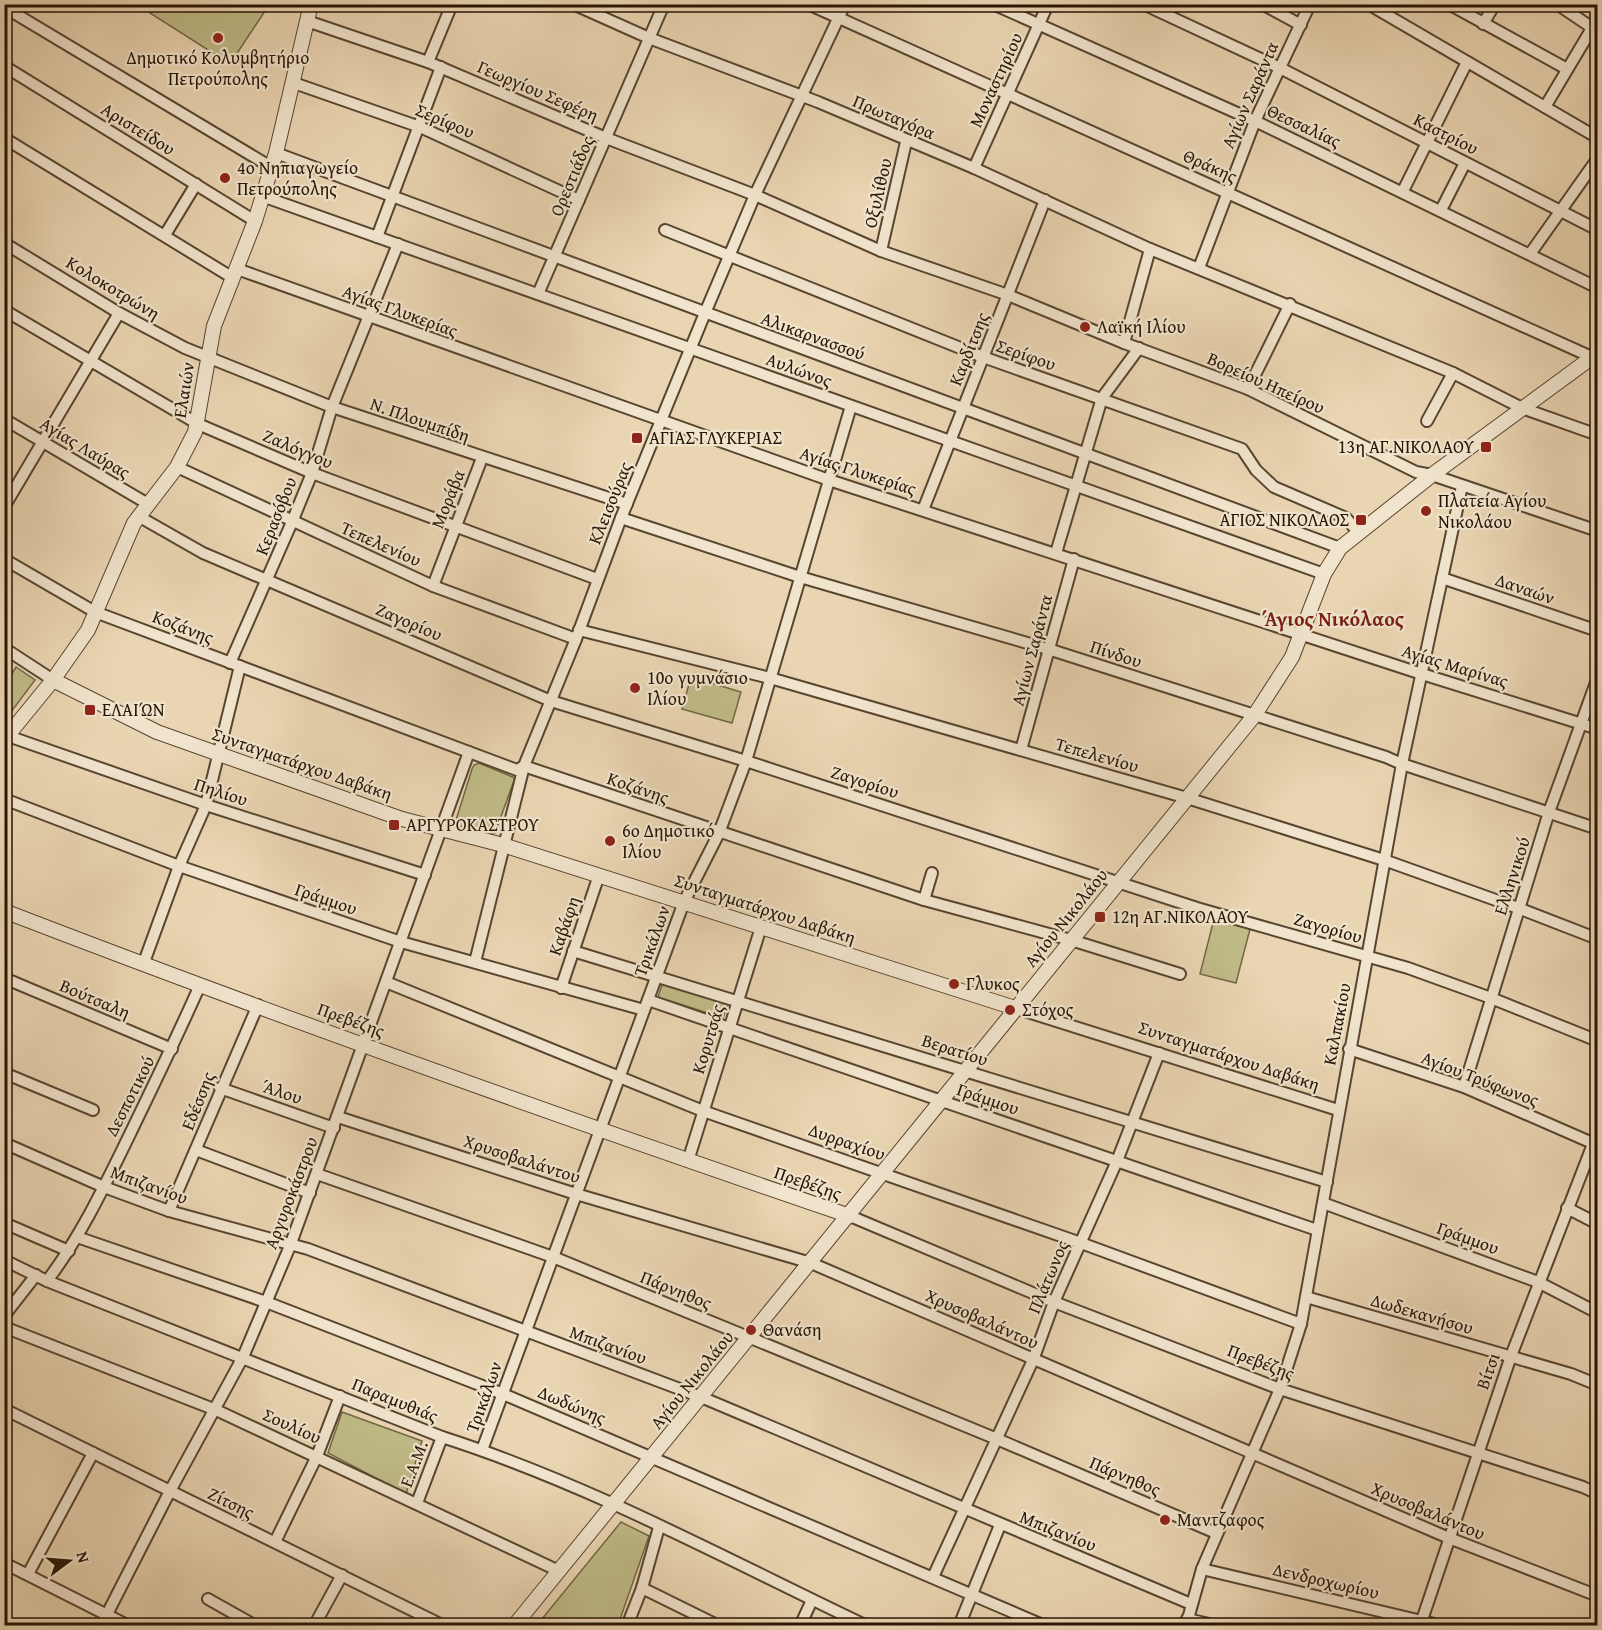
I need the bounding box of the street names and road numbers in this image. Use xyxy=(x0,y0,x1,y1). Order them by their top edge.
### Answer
street label: Μοναστηρίου xyxy=(962,28,1029,132)
street label: Αγίων Σαράντα xyxy=(1214,37,1285,153)
street label: Γεωργίου Σεφέρη xyxy=(474,53,603,128)
street label: Πρωταγόρα xyxy=(849,87,940,146)
street label: Αριστείδου xyxy=(96,95,181,162)
street label: Σερίφου xyxy=(412,96,479,145)
street label: Θεσσαλίας xyxy=(1263,97,1346,155)
street label: Καστρίου xyxy=(1409,106,1483,161)
street label: Ορεστιάδος xyxy=(542,131,601,220)
street label: Θράκης xyxy=(1179,142,1242,190)
street label: Οξυλίθου xyxy=(856,155,899,230)
street label: Κολοκοτρώνη xyxy=(61,249,165,326)
street label: Αγίας Γλυκερίας xyxy=(339,277,462,344)
street label: Αλικαρνασσού xyxy=(757,304,869,367)
street label: Καρδίτσης xyxy=(942,308,996,390)
street label: Σερίφου xyxy=(993,332,1060,377)
street label: Αυλώνος xyxy=(762,345,836,394)
street label: Βορείου Ηπείρου xyxy=(1203,345,1329,421)
street label: Ελαιών xyxy=(166,360,201,420)
street label: N. Πλουμπίδη xyxy=(367,390,474,449)
street label: Αγίας Λαύρας xyxy=(35,410,136,485)
street label: Ζαλόγγου xyxy=(259,422,338,475)
street label: Αγίας Γλυκερίας xyxy=(796,439,920,502)
street label: Κλεισούρας xyxy=(581,457,639,548)
street label: Μοράβα xyxy=(423,465,472,532)
street label: Κερασόβου xyxy=(248,473,303,559)
street label: Τεπελενίου xyxy=(337,514,426,573)
street label: Δαναών xyxy=(1492,566,1558,611)
street label: Αγίων Σαράντα xyxy=(1004,591,1059,709)
street label: Ζαγορίου xyxy=(372,595,447,648)
street label: Κοζάνης xyxy=(149,603,218,651)
street label: Πίνδου xyxy=(1087,632,1146,675)
street label: Αγίας Μαρίνας xyxy=(1399,637,1512,695)
street label: Συνταγματάρχου Δαβάκη xyxy=(208,720,396,807)
street label: Τεπελενίου xyxy=(1052,730,1142,779)
street label: Ζαγορίου xyxy=(828,758,903,805)
street label: Κοζάνης xyxy=(604,764,673,811)
street label: Πηλίου xyxy=(191,770,251,813)
street label: Ελληνικού xyxy=(1486,833,1537,919)
street label: Αγίου Νικολάου xyxy=(1017,862,1114,973)
street label: Συνταγματάρχου Δαβάκη xyxy=(671,866,859,951)
street label: Γράμμου xyxy=(291,875,361,922)
street label: Καβάφη xyxy=(541,893,586,959)
street label: Τρικάλων xyxy=(626,901,677,980)
street label: Ζαγορίου xyxy=(1291,905,1365,950)
street label: Βούτσαλη xyxy=(56,972,135,1025)
street label: Καλπακίου xyxy=(1315,981,1358,1067)
street label: Πρεβέζης xyxy=(314,995,389,1044)
street label: Κορυτσάς xyxy=(684,1000,731,1077)
street label: Συνταγματάρχου Δαβάκη xyxy=(1135,1013,1323,1098)
street label: Βερατίου xyxy=(919,1026,992,1073)
street label: Αγίου Τρύφωνος xyxy=(1417,1044,1543,1114)
street label: Δεσποτικού xyxy=(98,1051,161,1141)
street label: Εδέσσης xyxy=(174,1067,222,1134)
street label: Άλου xyxy=(258,1072,306,1111)
street label: Γράμμου xyxy=(953,1075,1023,1122)
street label: Δυρραχίου xyxy=(805,1116,889,1167)
street label: Χρυσοβαλάντου xyxy=(460,1127,584,1190)
street label: Αργυροκάστρου xyxy=(257,1133,324,1253)
street label: Μπιζανίου xyxy=(107,1158,192,1211)
street label: Πρεβέζης xyxy=(771,1158,846,1207)
street label: Γράμμου xyxy=(1433,1214,1503,1261)
street label: Πλάτωνος xyxy=(1020,1236,1075,1318)
street label: Πάρνηθος xyxy=(636,1263,716,1316)
street label: Χρυσοβαλάντου xyxy=(921,1281,1043,1356)
street label: Δωδεκανήσου xyxy=(1368,1286,1477,1341)
street label: Μπιζανίου xyxy=(566,1318,651,1371)
street label: Αγίου Νικολάου xyxy=(643,1324,740,1435)
street label: Πρεβέζης xyxy=(1224,1336,1299,1387)
street label: Βίτσι xyxy=(1468,1348,1507,1393)
street label: Τρικάλων xyxy=(458,1357,509,1436)
street label: Παραμυθιάς xyxy=(348,1370,443,1429)
street label: Δωδώνης xyxy=(534,1378,611,1431)
street label: Σουλίου xyxy=(259,1401,326,1450)
street label: Ε.Α.Μ. xyxy=(392,1437,435,1491)
street label: Πάρνηθος xyxy=(1085,1448,1165,1503)
street label: Χρυσοβαλάντου xyxy=(1367,1474,1489,1547)
street label: Ζίτσης xyxy=(203,1480,259,1526)
street label: Μπιζανίου xyxy=(1016,1503,1101,1558)
street label: Δενδροχωρίου xyxy=(1270,1555,1382,1606)

